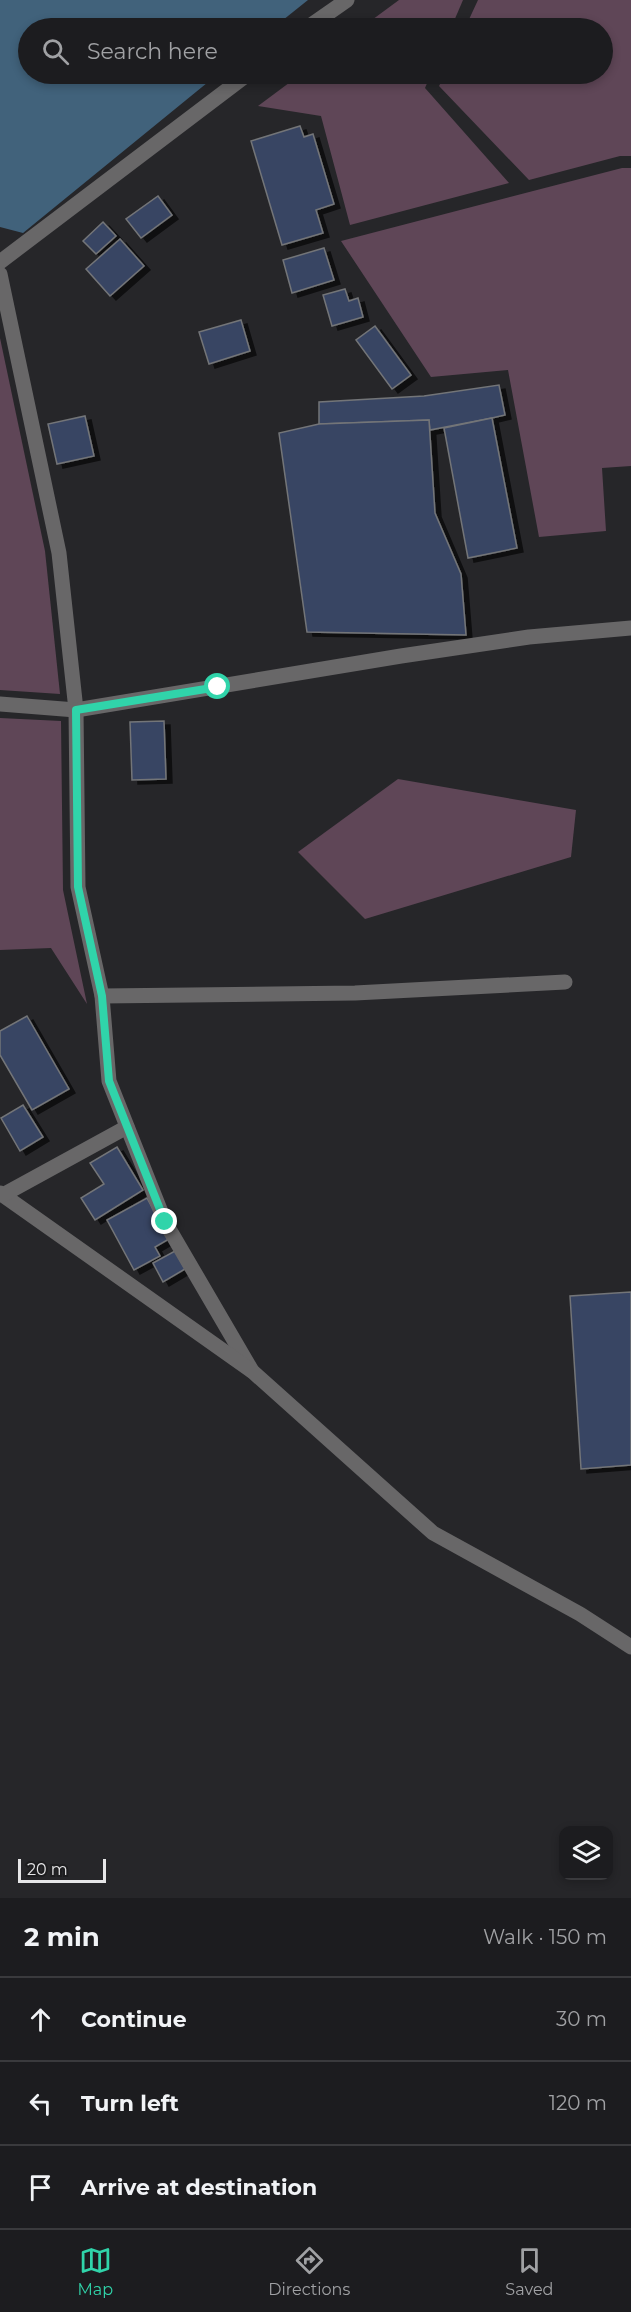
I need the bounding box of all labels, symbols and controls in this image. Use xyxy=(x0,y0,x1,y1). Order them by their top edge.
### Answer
search box xyxy=(18,18,613,84)
icon: search xyxy=(39,35,72,68)
text: Search here xyxy=(87,38,218,65)
route start xyxy=(204,673,230,699)
route end xyxy=(151,1208,177,1234)
map controls xyxy=(559,1826,613,1880)
button: layers xyxy=(559,1826,613,1880)
scale bar xyxy=(18,1856,106,1884)
text: 20 m xyxy=(27,1860,68,1879)
text: 2 min xyxy=(24,1921,100,1953)
text: Walk · 150 m xyxy=(483,1925,607,1949)
icon: ahead xyxy=(24,2003,57,2036)
text: Continue xyxy=(81,2006,187,2033)
text: 30 m xyxy=(556,2007,607,2031)
icon: left xyxy=(24,2087,57,2120)
text: Turn left xyxy=(81,2090,179,2117)
text: 120 m xyxy=(549,2091,607,2115)
icon: arrive xyxy=(24,2171,57,2204)
text: Arrive at destination xyxy=(81,2174,317,2201)
tab: Map xyxy=(78,2244,113,2299)
tab: Directions xyxy=(268,2244,350,2299)
tab: Saved xyxy=(505,2244,553,2299)

